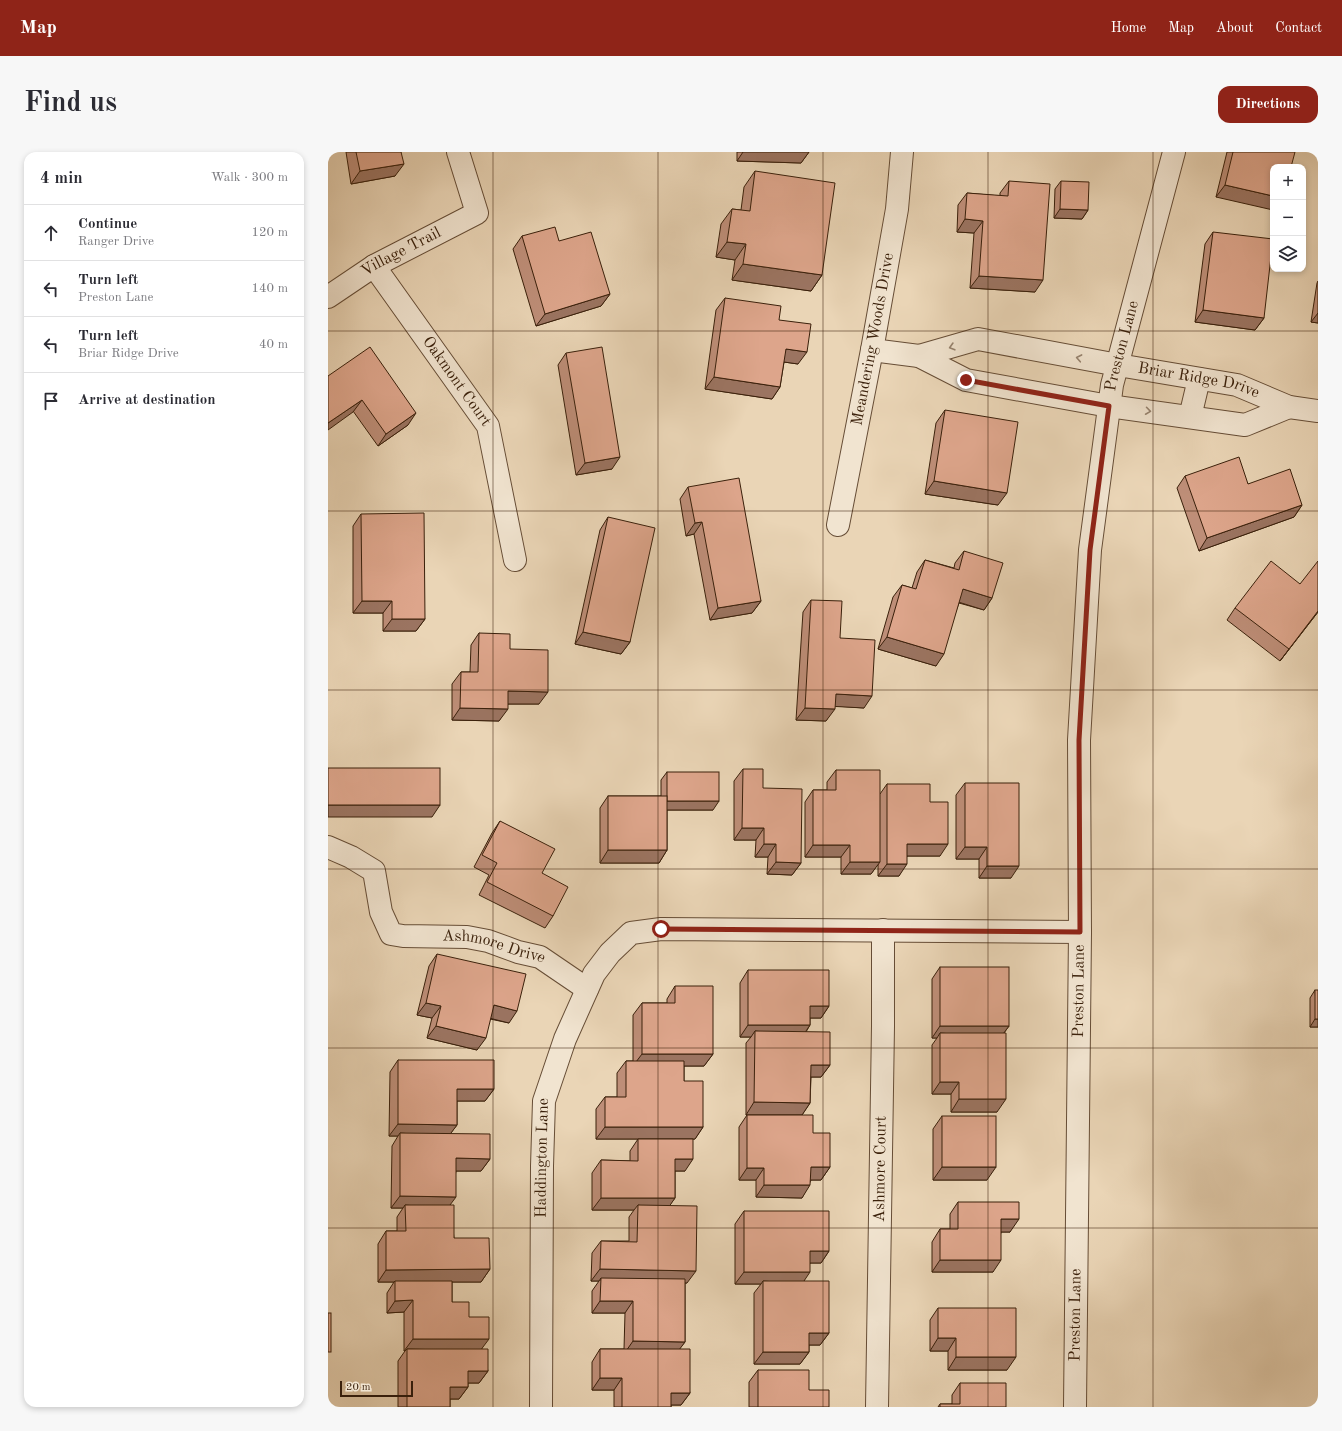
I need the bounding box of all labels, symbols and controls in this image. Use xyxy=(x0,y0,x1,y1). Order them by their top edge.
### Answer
text: Map xyxy=(20,19,57,38)
text: Home xyxy=(1111,21,1146,35)
text: Map xyxy=(1168,21,1194,35)
text: About xyxy=(1216,21,1253,35)
text: Contact xyxy=(1275,21,1322,35)
button: Directions xyxy=(1218,86,1318,123)
text: Find us xyxy=(24,90,117,118)
map controls xyxy=(1270,164,1306,272)
button: + xyxy=(1270,164,1306,200)
text: 4 min xyxy=(40,170,83,187)
text: Walk · 300 m xyxy=(211,171,288,184)
button: − xyxy=(1270,200,1306,236)
text: Continue xyxy=(78,217,137,232)
icon: ahead xyxy=(40,222,62,244)
street label: Village Trail xyxy=(359,225,444,280)
text: 120 m xyxy=(251,226,288,239)
text: Ranger Drive xyxy=(78,235,154,248)
button: layers xyxy=(1270,236,1306,272)
street label: Meandering Woods Drive xyxy=(849,252,897,427)
text: Turn left xyxy=(78,273,138,288)
icon: left xyxy=(40,278,62,300)
text: 140 m xyxy=(251,282,288,295)
text: Preston Lane xyxy=(78,291,154,304)
street label: Preston Lane xyxy=(1103,299,1142,392)
text: Turn left xyxy=(78,329,138,344)
icon: left xyxy=(40,334,62,356)
street label: Oakmont Court xyxy=(419,334,494,430)
text: 40 m xyxy=(259,338,288,351)
one-way arrow xyxy=(949,342,956,351)
text: Briar Ridge Drive xyxy=(78,347,179,360)
one-way arrow xyxy=(1076,354,1082,363)
street label: Briar Ridge Drive xyxy=(1137,360,1262,402)
route end xyxy=(957,371,975,389)
icon: arrive xyxy=(40,390,62,412)
text: Arrive at destination xyxy=(78,393,216,408)
one-way arrow xyxy=(1145,406,1151,415)
route start xyxy=(652,920,670,938)
street label: Ashmore Drive xyxy=(442,929,549,966)
street label: Preston Lane xyxy=(1071,944,1088,1038)
street label: Haddington Lane xyxy=(534,1098,552,1218)
street label: Ashmore Court xyxy=(872,1115,890,1222)
street label: Preston Lane xyxy=(1067,1268,1084,1362)
scale bar xyxy=(340,1379,413,1398)
text: 20 m xyxy=(346,1382,371,1393)

